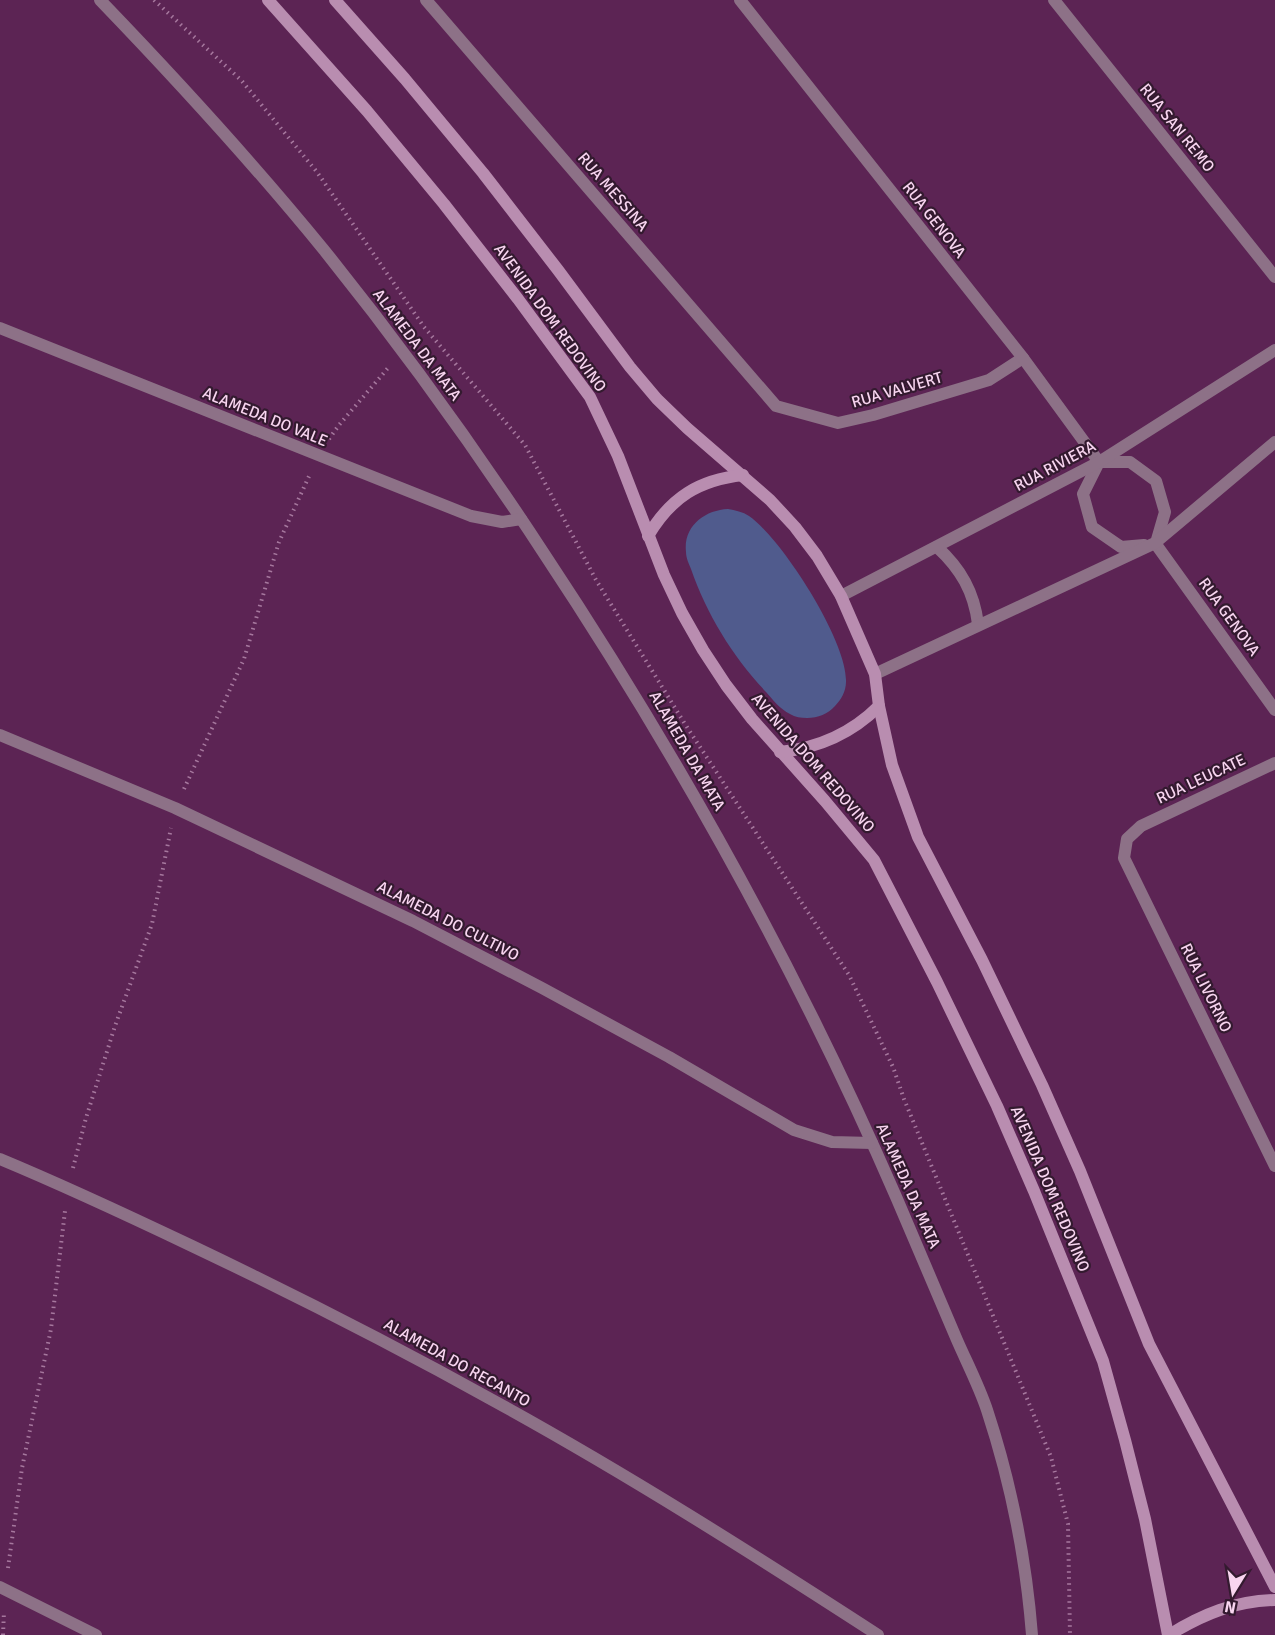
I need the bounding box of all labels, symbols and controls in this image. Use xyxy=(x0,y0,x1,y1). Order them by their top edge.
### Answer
street label: RUA SAN REMO xyxy=(1135,80,1219,176)
street label: RUA MESSINA xyxy=(573,148,653,236)
street label: RUA GENOVA xyxy=(898,178,970,262)
street label: AVENIDA DOM REDOVINO xyxy=(490,240,610,396)
street label: ALAMEDA DA MATA xyxy=(368,285,466,405)
street label: RUA VALVERT xyxy=(849,367,945,413)
street label: ALAMEDA DO VALE xyxy=(200,383,330,451)
street label: RUA RIVIERA xyxy=(1011,436,1099,496)
street label: RUA GENOVA xyxy=(1194,574,1264,660)
street label: ALAMEDA DA MATA xyxy=(645,688,730,815)
street label: AVENIDA DOM REDOVINO xyxy=(747,689,879,837)
street label: RUA LEUCATE xyxy=(1153,750,1249,808)
street label: ALAMEDA DO CULTIVO xyxy=(374,877,522,965)
street label: RUA LIVORNO xyxy=(1176,940,1236,1036)
street label: AVENIDA DOM REDOVINO xyxy=(1006,1103,1094,1275)
street label: ALAMEDA DA MATA xyxy=(871,1120,945,1252)
street label: ALAMEDA DO RECANTO xyxy=(380,1314,534,1412)
north arrow xyxy=(1203,1563,1263,1623)
text: N xyxy=(1223,1596,1238,1618)

